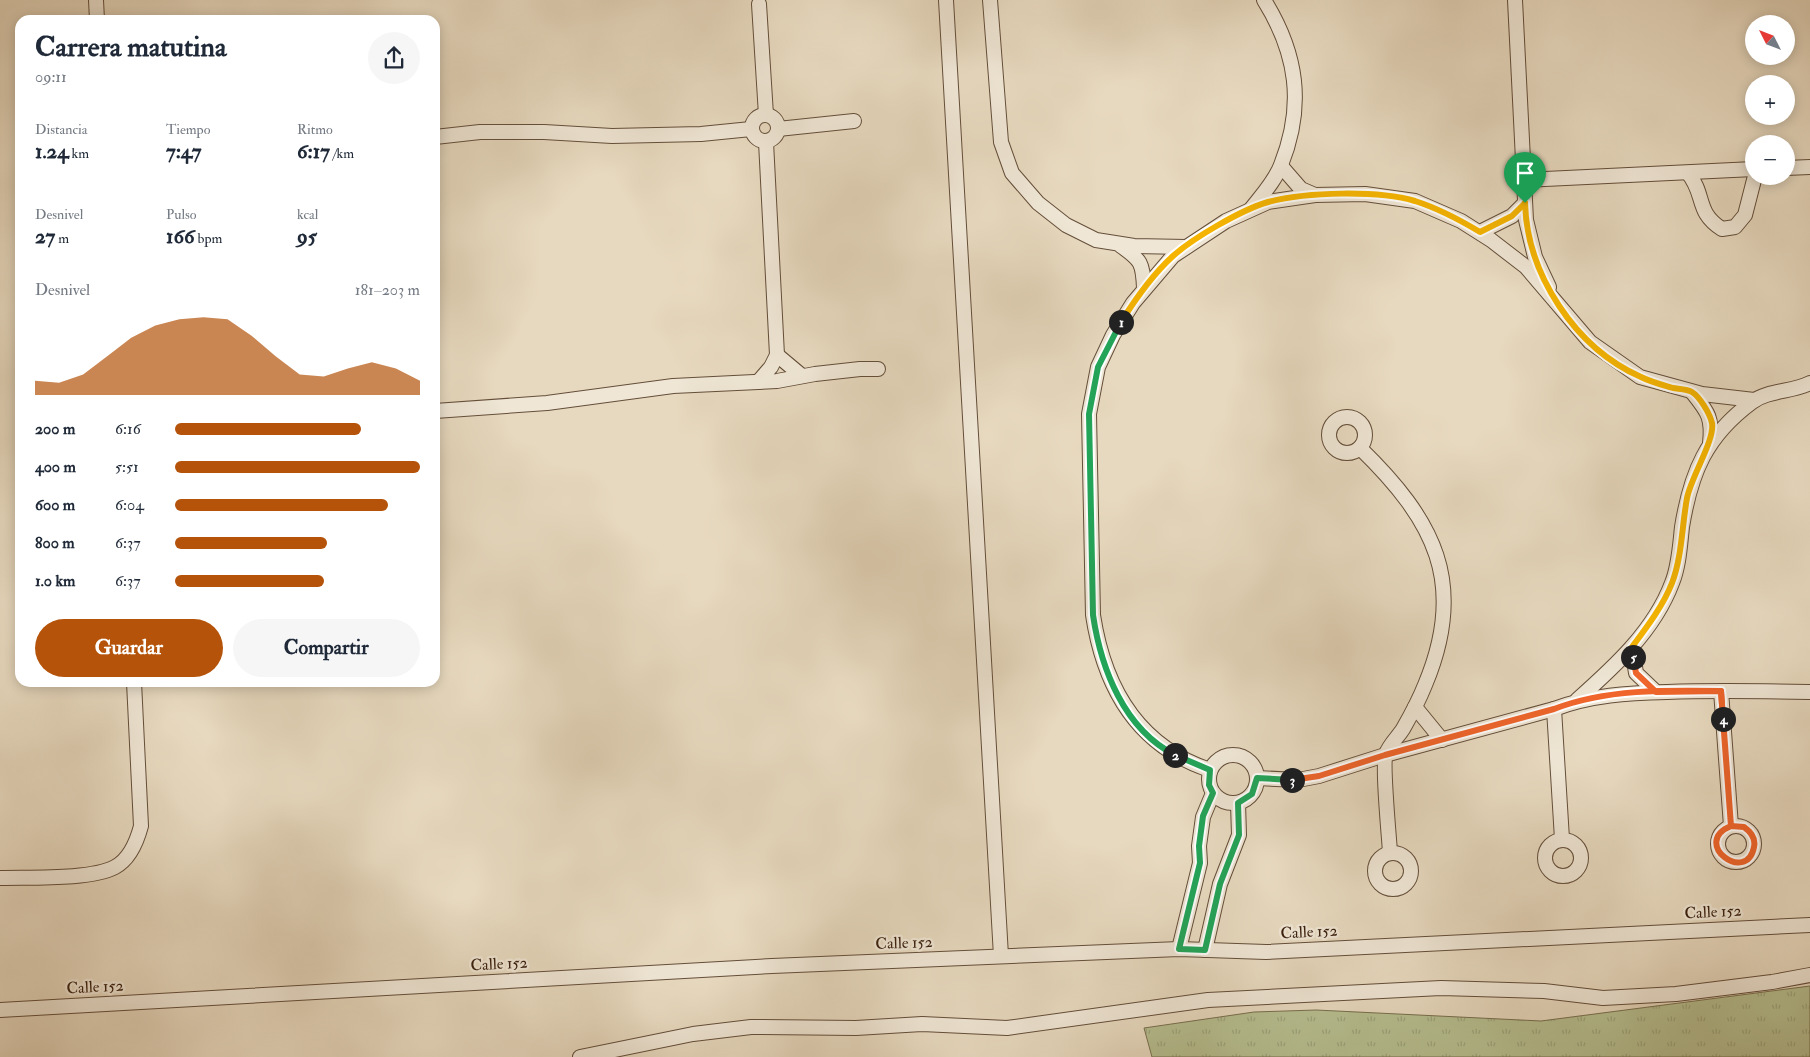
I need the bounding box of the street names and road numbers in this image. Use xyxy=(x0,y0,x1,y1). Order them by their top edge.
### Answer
street label: Calle 152 xyxy=(1684,901,1742,923)
street label: Calle 152 xyxy=(1280,921,1338,943)
street label: Calle 152 xyxy=(875,932,933,954)
street label: Calle 152 xyxy=(470,953,528,975)
street label: Calle 152 xyxy=(66,976,124,998)

